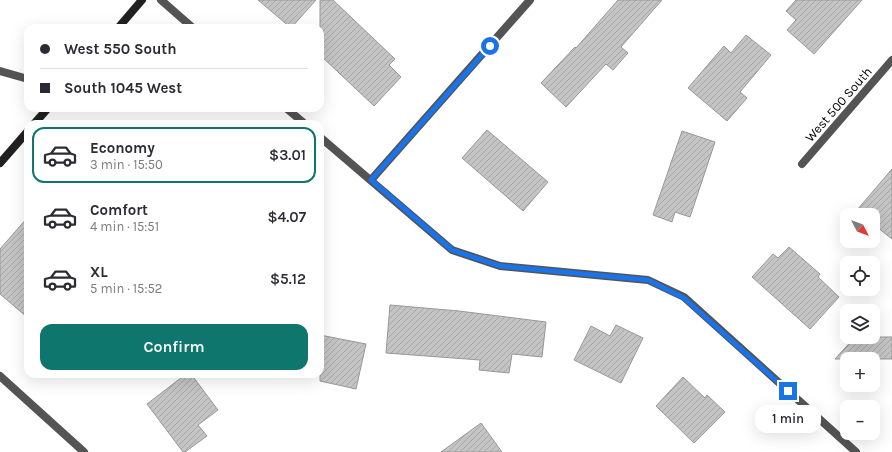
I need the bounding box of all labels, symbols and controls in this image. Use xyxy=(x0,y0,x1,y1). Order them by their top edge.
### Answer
route start xyxy=(481,37,499,55)
text: West 550 South xyxy=(64,40,177,58)
street label: West 500 South xyxy=(802,64,875,145)
text: South 1045 West xyxy=(64,79,182,97)
icon: car xyxy=(42,137,78,173)
text: Economy xyxy=(90,139,155,157)
text: $3.01 xyxy=(269,146,306,164)
text: 3 min · 15:50 xyxy=(90,157,163,172)
icon: car xyxy=(42,199,78,235)
text: Comfort xyxy=(90,201,148,219)
text: $4.07 xyxy=(267,208,306,226)
north arrow xyxy=(840,208,880,248)
map controls xyxy=(840,208,880,440)
text: 4 min · 15:51 xyxy=(90,219,159,234)
button: locate xyxy=(840,256,880,296)
icon: car xyxy=(42,261,78,297)
text: XL xyxy=(90,263,108,281)
text: $5.12 xyxy=(270,270,306,288)
text: 5 min · 15:52 xyxy=(90,281,162,296)
button: layers xyxy=(840,304,880,344)
button: Confirm xyxy=(40,324,308,370)
button: + xyxy=(840,352,880,392)
route end xyxy=(779,382,797,400)
button: − xyxy=(840,400,880,440)
callout: 1 min xyxy=(755,405,821,433)
text: 1 min xyxy=(772,411,804,426)

